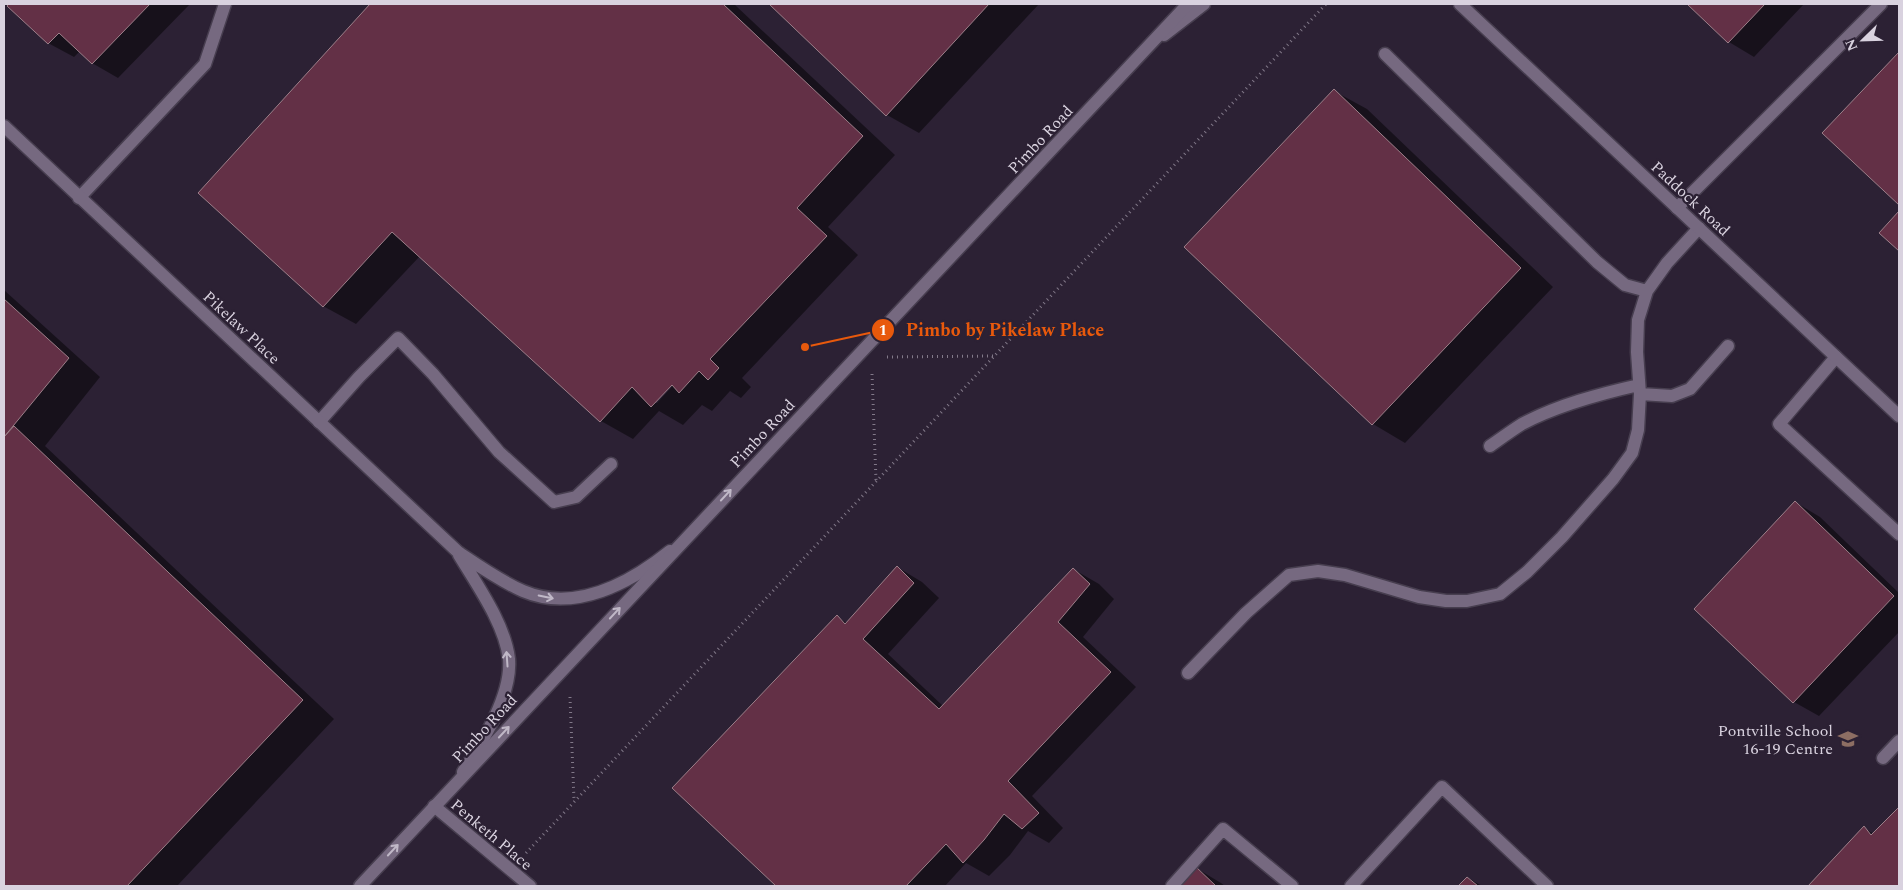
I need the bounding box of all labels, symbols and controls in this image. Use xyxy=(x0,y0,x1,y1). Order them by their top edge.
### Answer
north arrow xyxy=(1838,15,1888,65)
text: N xyxy=(1840,36,1863,54)
street label: Pimbo Road xyxy=(1002,100,1079,180)
street label: Paddock Road xyxy=(1645,156,1735,242)
street label: Pikelaw Place xyxy=(197,285,285,370)
callout: Pimbo by Pikelaw Place xyxy=(871,314,1114,347)
text: Pimbo by Pikelaw Place xyxy=(906,317,1104,344)
text: 1 xyxy=(879,319,887,342)
street label: Pimbo Road xyxy=(724,394,801,474)
one-way arrow xyxy=(720,489,732,501)
one-way arrow xyxy=(538,593,554,602)
one-way arrow xyxy=(609,607,621,620)
one-way arrow xyxy=(503,652,512,668)
street label: Pimbo Road xyxy=(446,689,523,769)
place label: Pontville School 16-19 Centre xyxy=(1718,719,1833,761)
one-way arrow xyxy=(498,725,510,738)
school or university icon: Pontville School 16-19 Centre xyxy=(1837,728,1859,750)
street label: Penketh Place xyxy=(445,793,538,876)
one-way arrow xyxy=(387,844,399,857)

